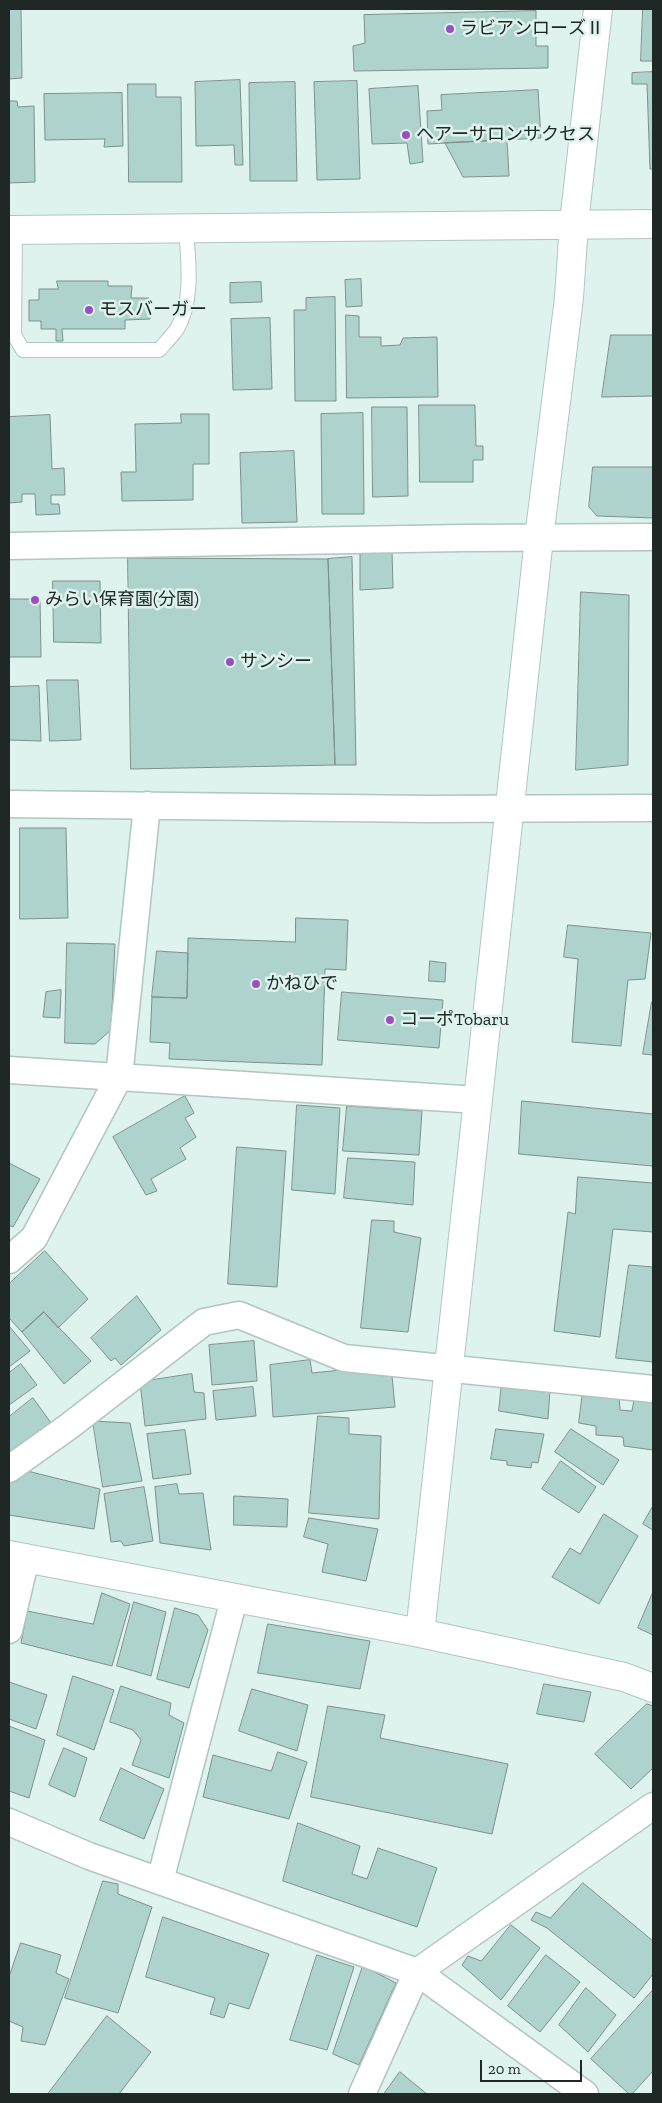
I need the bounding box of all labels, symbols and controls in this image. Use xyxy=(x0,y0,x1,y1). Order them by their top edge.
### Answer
place label: ラビアンローズⅡ xyxy=(460,18,604,40)
marker: ラビアンローズⅡ xyxy=(444,23,456,35)
place label: ヘアーサロンサクセス xyxy=(416,124,595,146)
marker: ヘアーサロンサクセス xyxy=(400,129,412,141)
place label: モスバーガー xyxy=(99,299,207,321)
marker: モスバーガー xyxy=(83,304,95,316)
place label: みらい保育園(分園) xyxy=(45,589,199,611)
marker: みらい保育園(分園) xyxy=(29,594,41,606)
place label: サンシー xyxy=(240,651,312,673)
marker: サンシー xyxy=(224,656,236,668)
place label: かねひで xyxy=(266,973,338,995)
marker: かねひで xyxy=(250,978,262,990)
place label: コーポTobaru xyxy=(400,1009,509,1031)
marker: コーポTobaru xyxy=(384,1014,396,1026)
scale bar xyxy=(482,2050,584,2082)
text: 20 m xyxy=(488,2060,521,2078)

